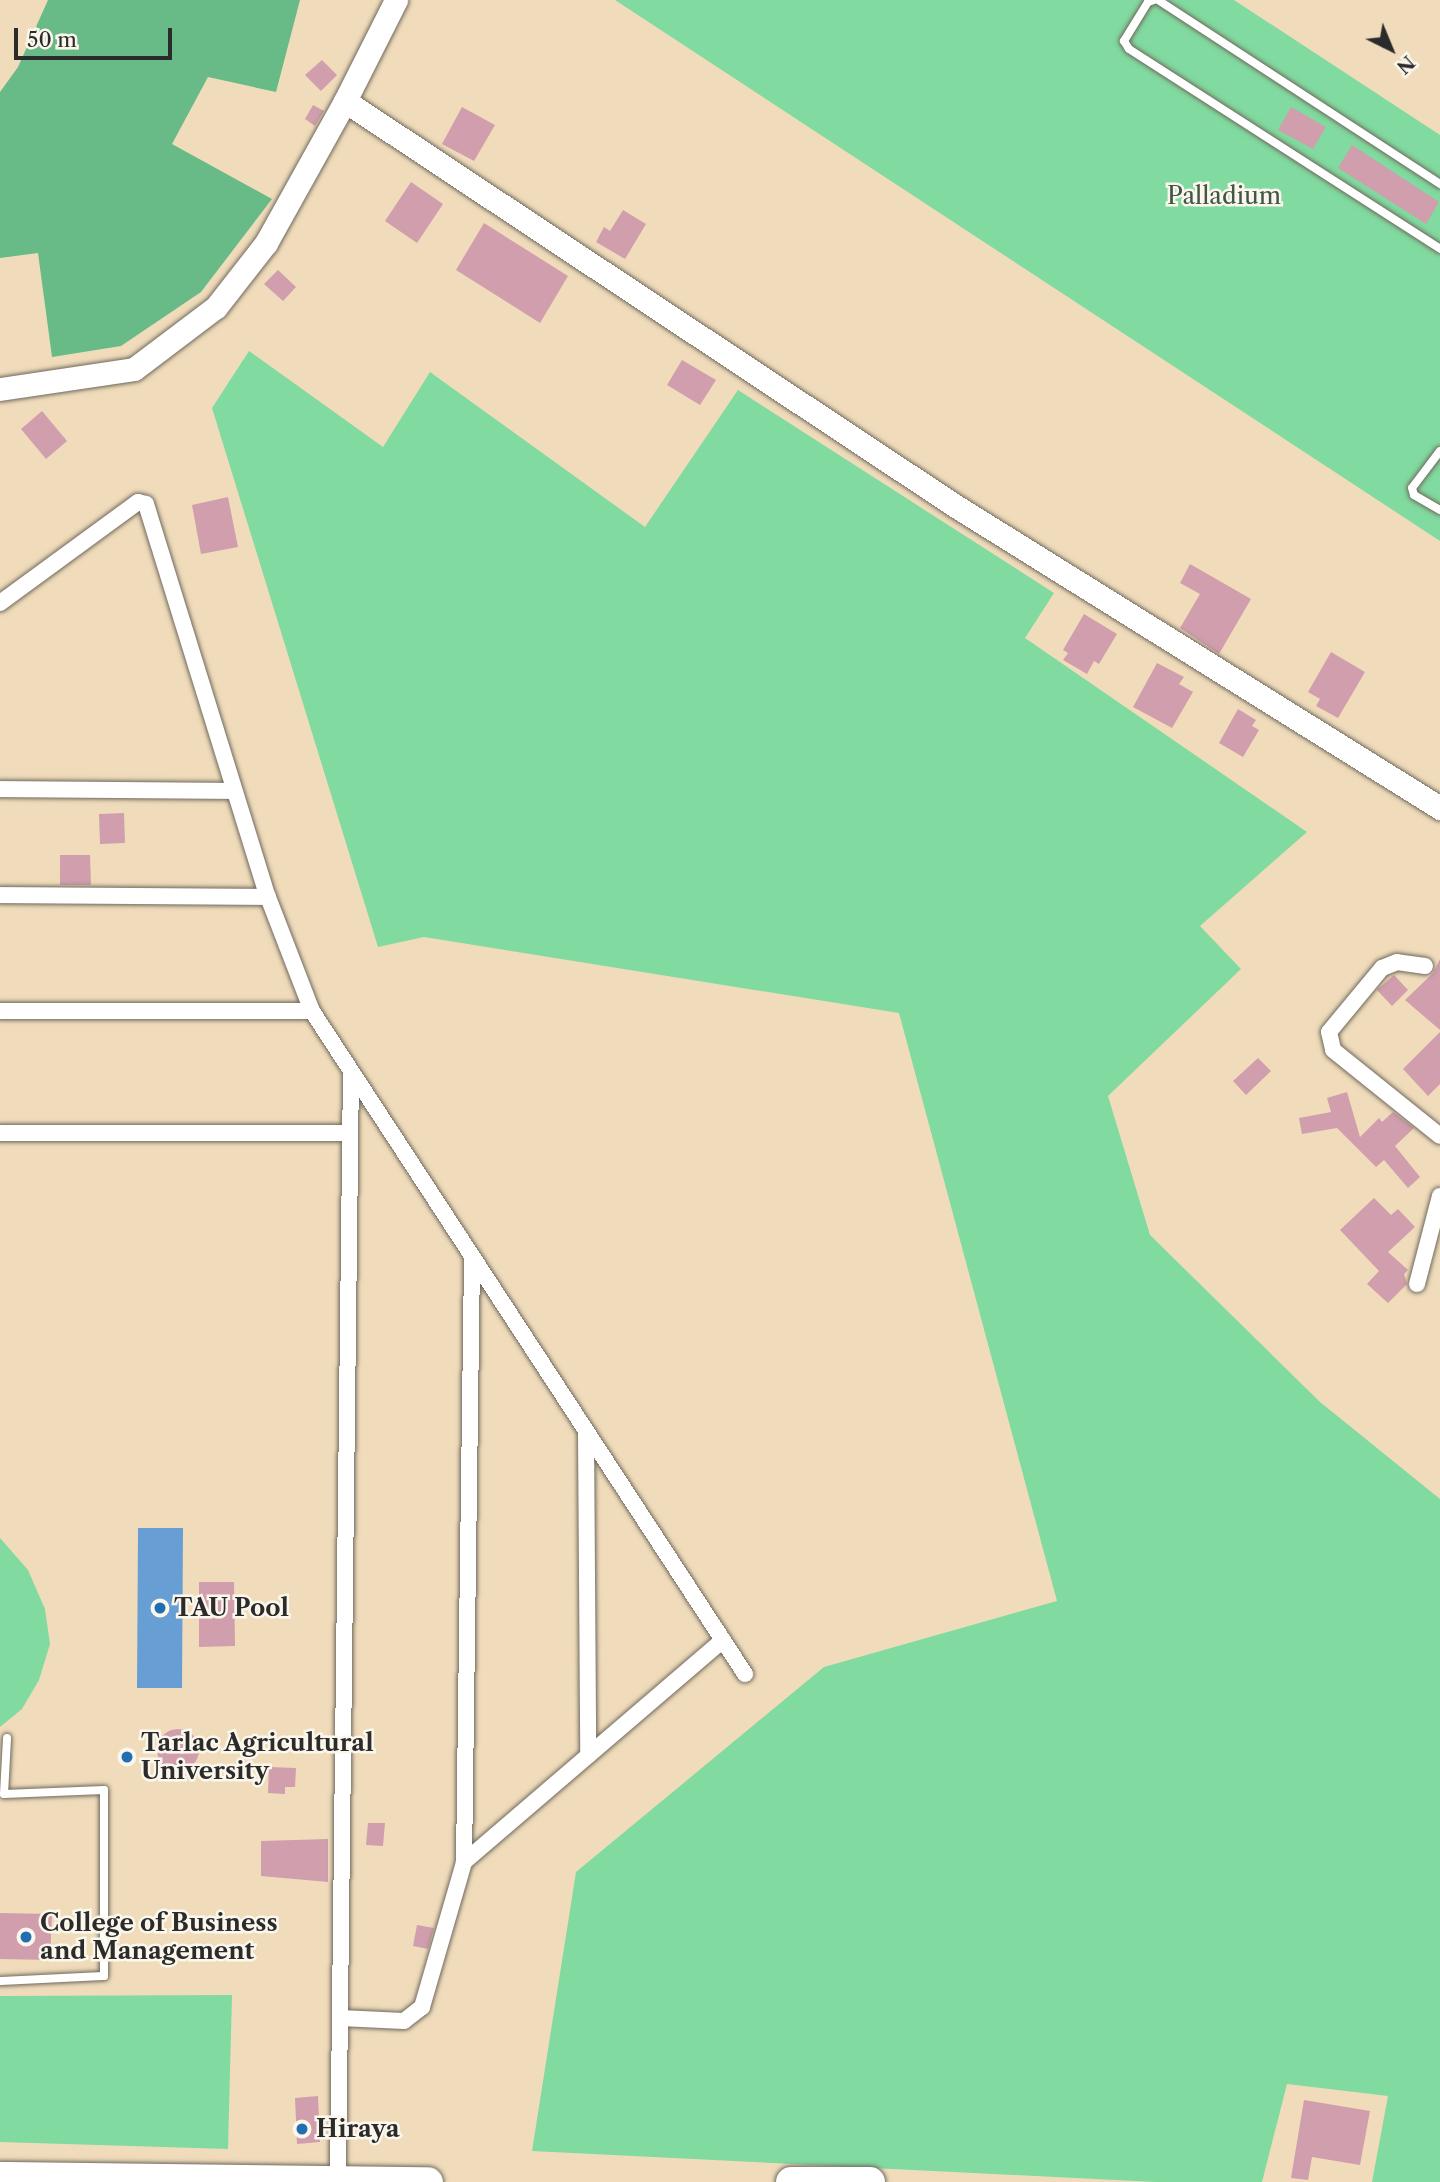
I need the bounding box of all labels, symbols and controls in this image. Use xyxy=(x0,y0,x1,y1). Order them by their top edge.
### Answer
scale bar xyxy=(18,14,175,58)
north arrow xyxy=(1356,14,1426,84)
text: 50 m xyxy=(27,27,77,52)
text: N xyxy=(1392,51,1420,79)
park label: Palladium xyxy=(1167,182,1281,210)
place label: TAU Pool xyxy=(174,1594,289,1622)
marker: TAU Pool xyxy=(152,1600,168,1616)
place label: Tarlac Agricultural University xyxy=(141,1729,375,1785)
marker: Tarlac Agricultural University xyxy=(119,1749,135,1765)
place label: College of Business and Management xyxy=(40,1909,278,1965)
marker: College of Business and Management xyxy=(18,1929,34,1945)
place label: Hiraya xyxy=(316,2115,400,2143)
marker: Hiraya xyxy=(294,2121,310,2137)

